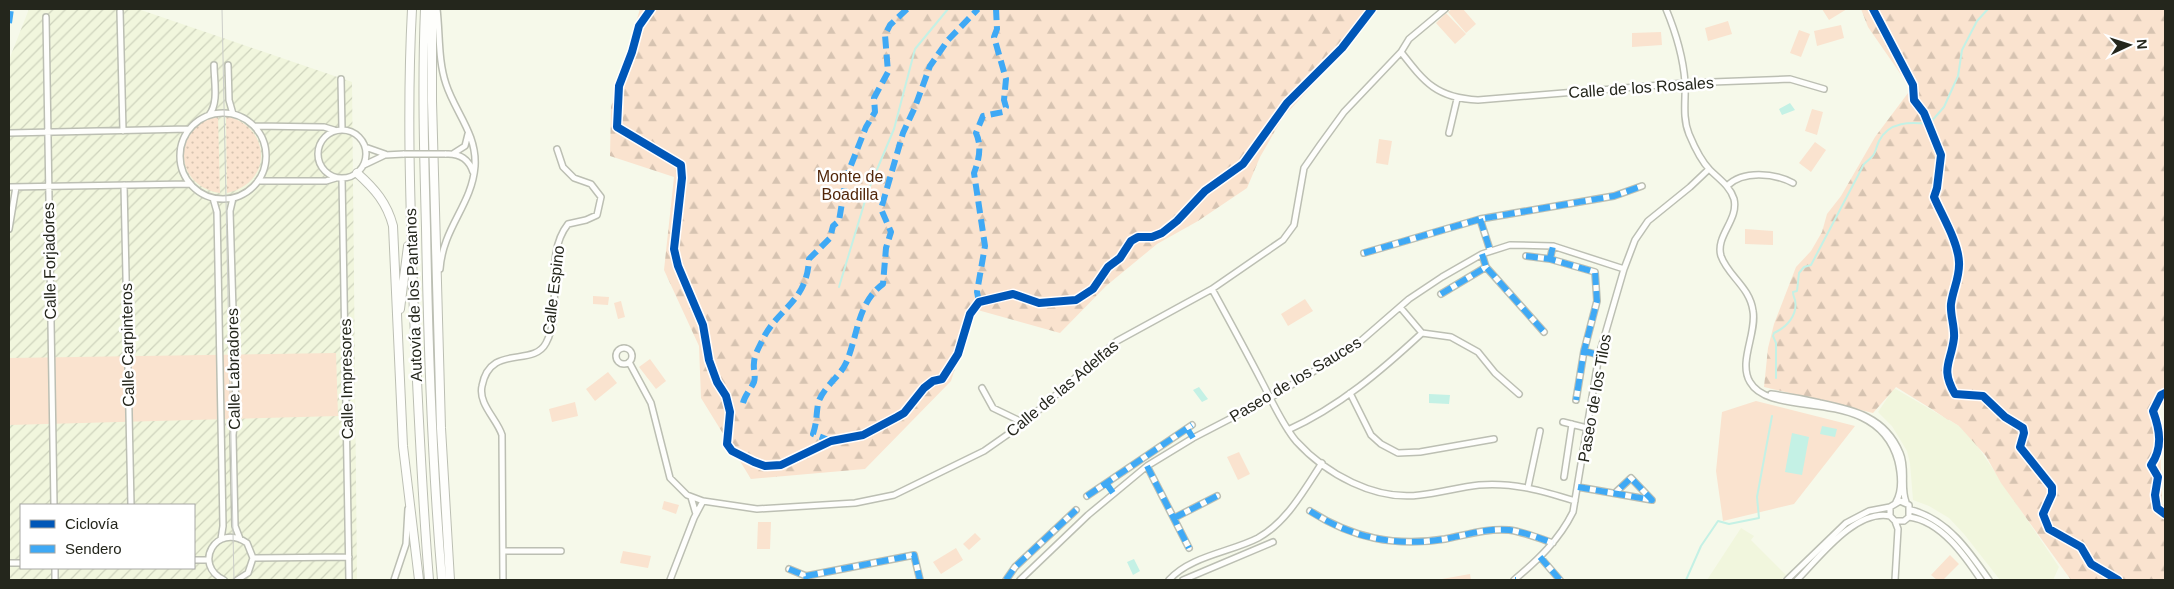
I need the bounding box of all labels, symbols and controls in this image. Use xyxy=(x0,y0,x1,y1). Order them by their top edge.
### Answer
north arrow xyxy=(2104,20,2154,70)
text: N xyxy=(2134,38,2150,50)
street label: Calle de los Rosales xyxy=(1568,74,1714,101)
park label: Monte de Boadilla xyxy=(817,168,883,203)
street label: Calle Forjadores xyxy=(40,202,59,320)
street label: Autovía de los Pantanos xyxy=(402,208,425,382)
street label: Calle Espino xyxy=(540,244,567,336)
street label: Calle Carpinteros xyxy=(118,283,137,407)
street label: Calle Labradores xyxy=(224,308,243,430)
street label: Calle Impresores xyxy=(337,318,356,440)
street label: Paseo de los Sauces xyxy=(1226,333,1364,425)
street label: Paseo de los Tilos xyxy=(1575,333,1614,464)
street label: Calle de las Adelfas xyxy=(1003,337,1122,440)
legend xyxy=(20,504,195,569)
text: Ciclovía xyxy=(65,515,119,532)
text: Sendero xyxy=(65,540,122,557)

